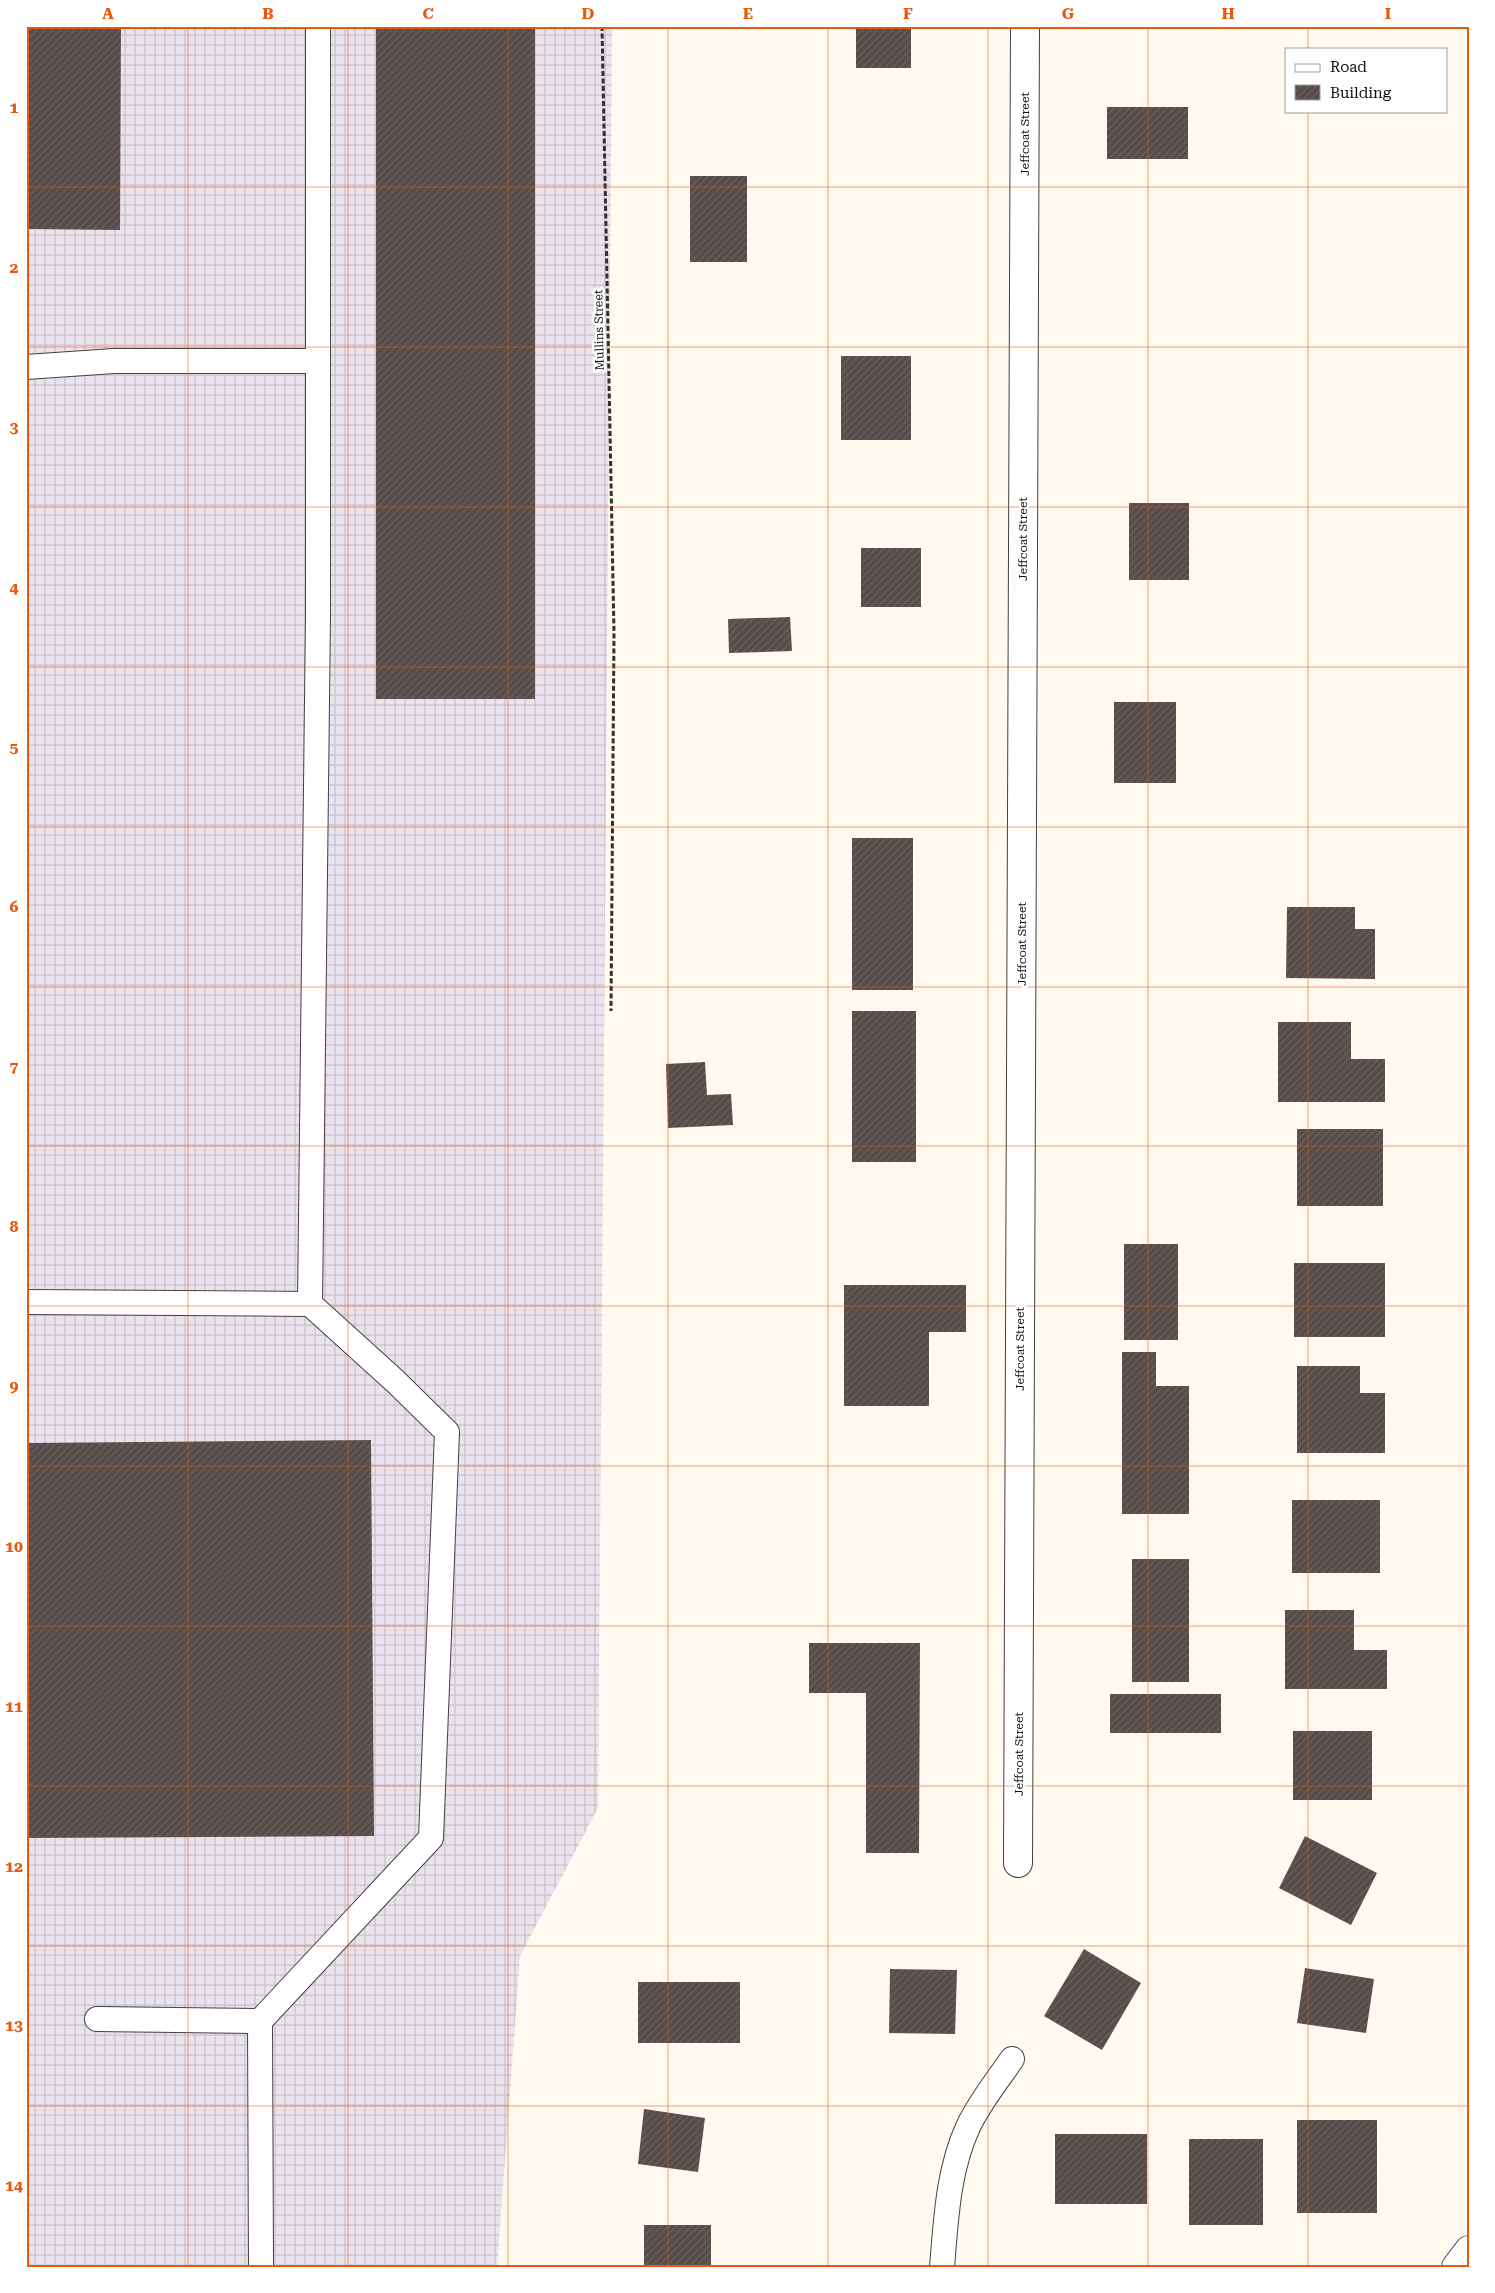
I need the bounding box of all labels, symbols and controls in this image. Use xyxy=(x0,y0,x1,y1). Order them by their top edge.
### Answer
text: A xyxy=(102,4,114,23)
text: B xyxy=(262,4,274,23)
text: C xyxy=(422,4,434,23)
text: D xyxy=(582,4,595,23)
text: E xyxy=(743,4,753,23)
text: F xyxy=(903,4,913,23)
text: G xyxy=(1062,4,1075,23)
text: H xyxy=(1221,4,1235,23)
text: I xyxy=(1385,4,1391,23)
legend xyxy=(1285,48,1448,112)
text: Road xyxy=(1330,58,1367,76)
text: Building xyxy=(1330,84,1392,102)
street label: Jeffcoat Street xyxy=(1018,91,1032,176)
text: 1 xyxy=(10,98,19,117)
text: 2 xyxy=(10,258,19,277)
street label: Mullins Street xyxy=(591,289,607,371)
text: 3 xyxy=(10,418,19,437)
street label: Jeffcoat Street xyxy=(1016,496,1030,581)
text: 4 xyxy=(10,578,19,597)
text: 5 xyxy=(10,738,19,757)
text: 6 xyxy=(10,897,19,916)
street label: Jeffcoat Street xyxy=(1015,901,1029,986)
text: 7 xyxy=(10,1057,19,1076)
text: 8 xyxy=(10,1217,19,1236)
street label: Jeffcoat Street xyxy=(1013,1306,1027,1391)
text: 9 xyxy=(10,1377,19,1396)
text: 10 xyxy=(5,1537,23,1556)
text: 11 xyxy=(5,1697,23,1716)
street label: Jeffcoat Street xyxy=(1012,1711,1026,1796)
text: 12 xyxy=(5,1857,23,1876)
text: 13 xyxy=(5,2016,23,2035)
text: 14 xyxy=(5,2176,23,2195)

